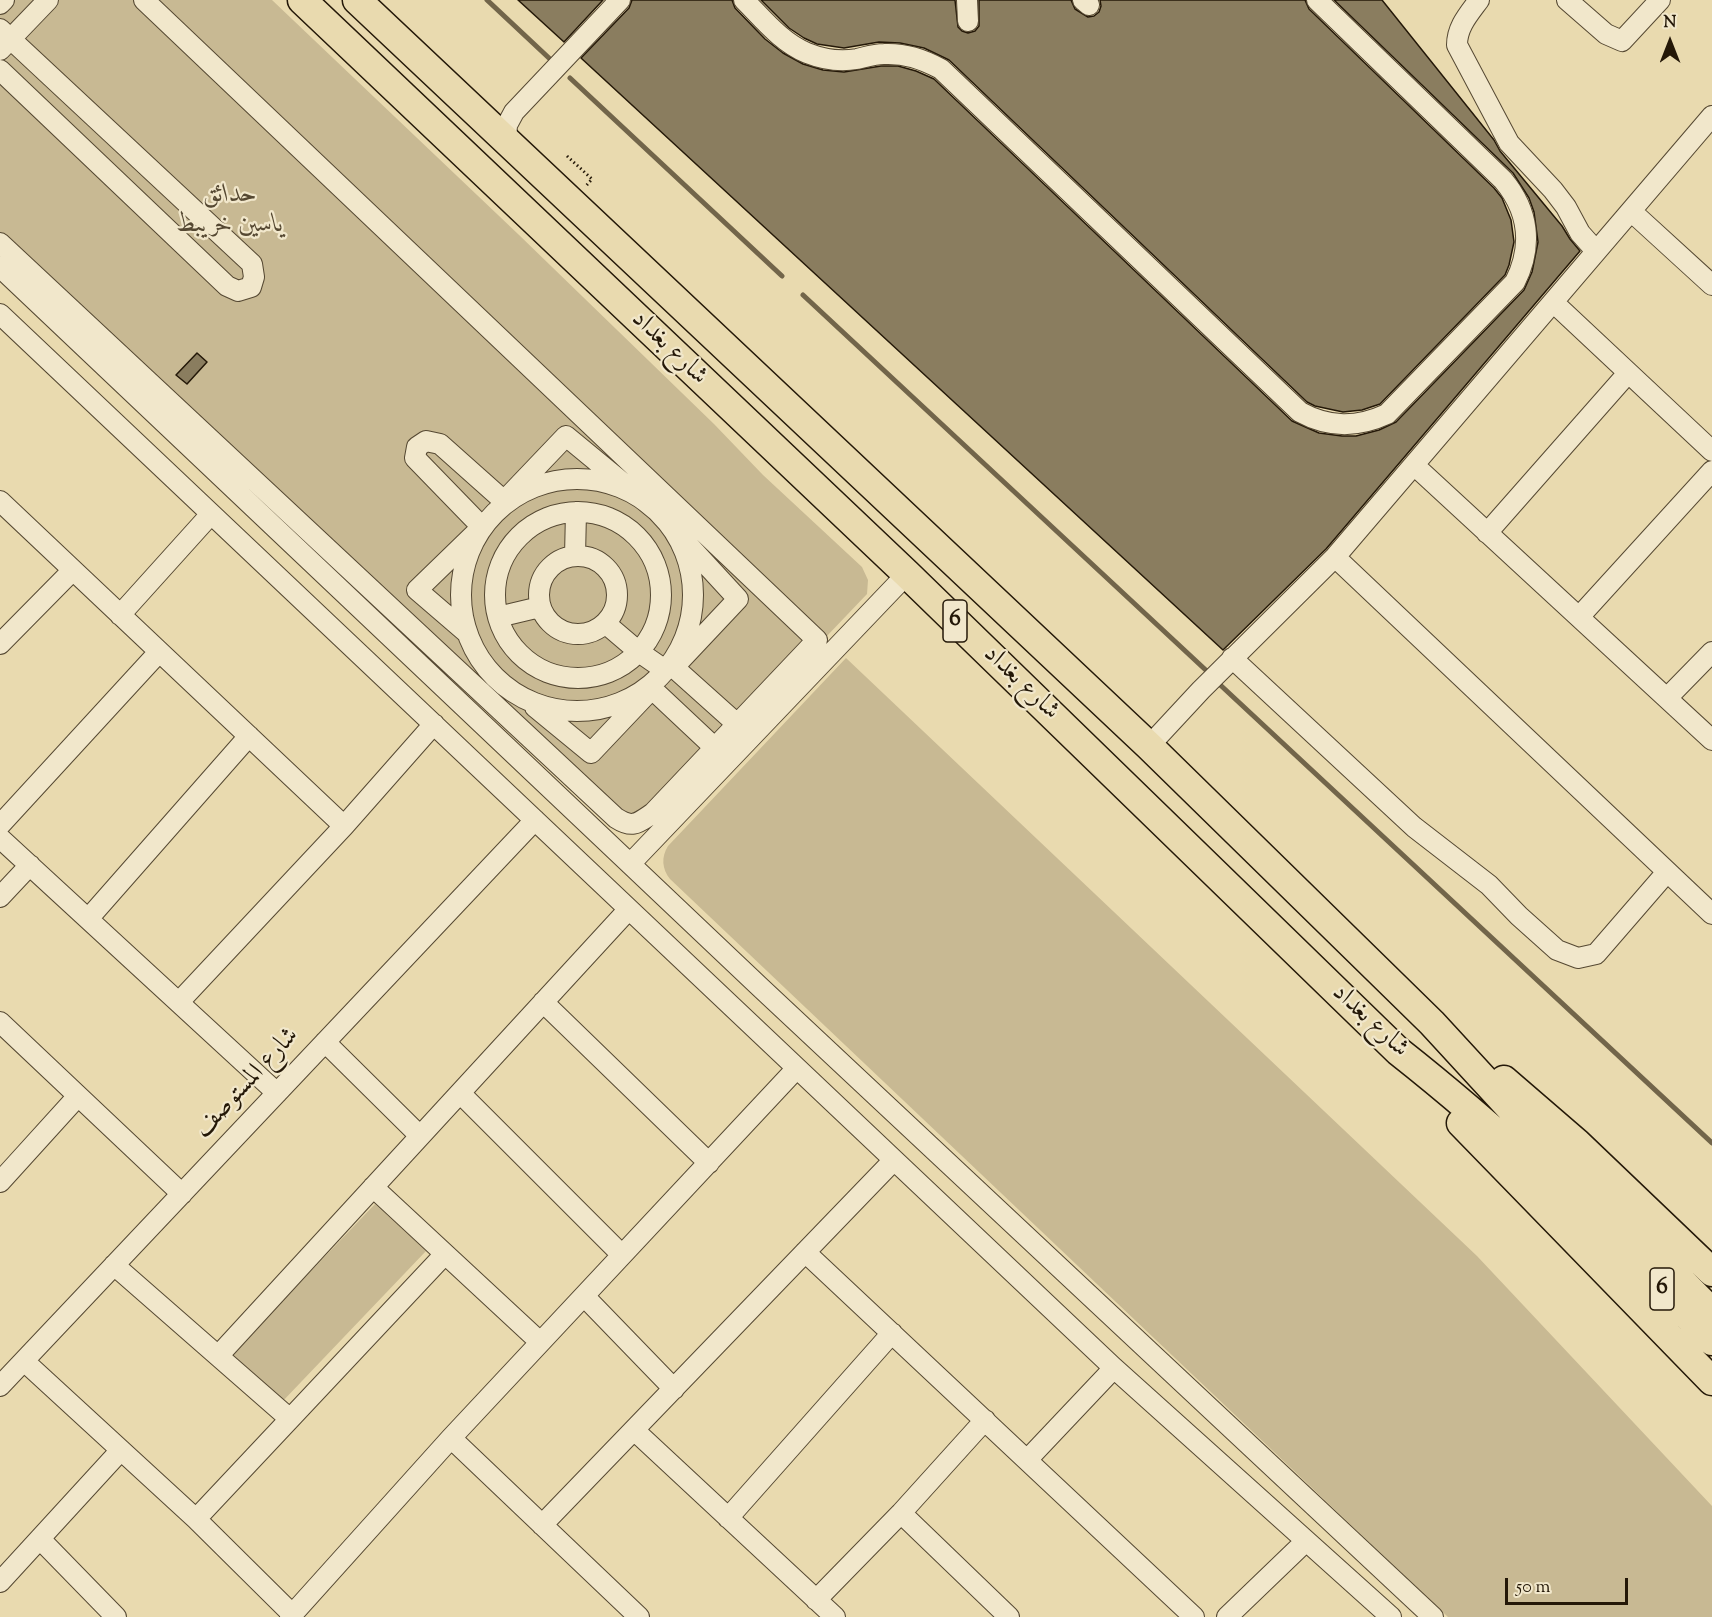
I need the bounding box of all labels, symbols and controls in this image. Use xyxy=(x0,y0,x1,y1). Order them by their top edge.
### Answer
north arrow xyxy=(1640,12,1700,72)
text: N xyxy=(1664,12,1676,35)
park label: حدائق ياسين خريبط xyxy=(176,181,284,243)
street label: شارع بغداد xyxy=(623,305,713,393)
road number: 6 xyxy=(943,600,967,642)
street label: شارع بغداد xyxy=(975,640,1065,728)
street label: شارع بغداد xyxy=(1324,978,1414,1066)
street label: شارع المستوصف xyxy=(189,1022,307,1146)
road number: 6 xyxy=(1650,1268,1674,1310)
scale bar xyxy=(1508,1566,1631,1604)
text: 50 m xyxy=(1516,1575,1550,1601)

